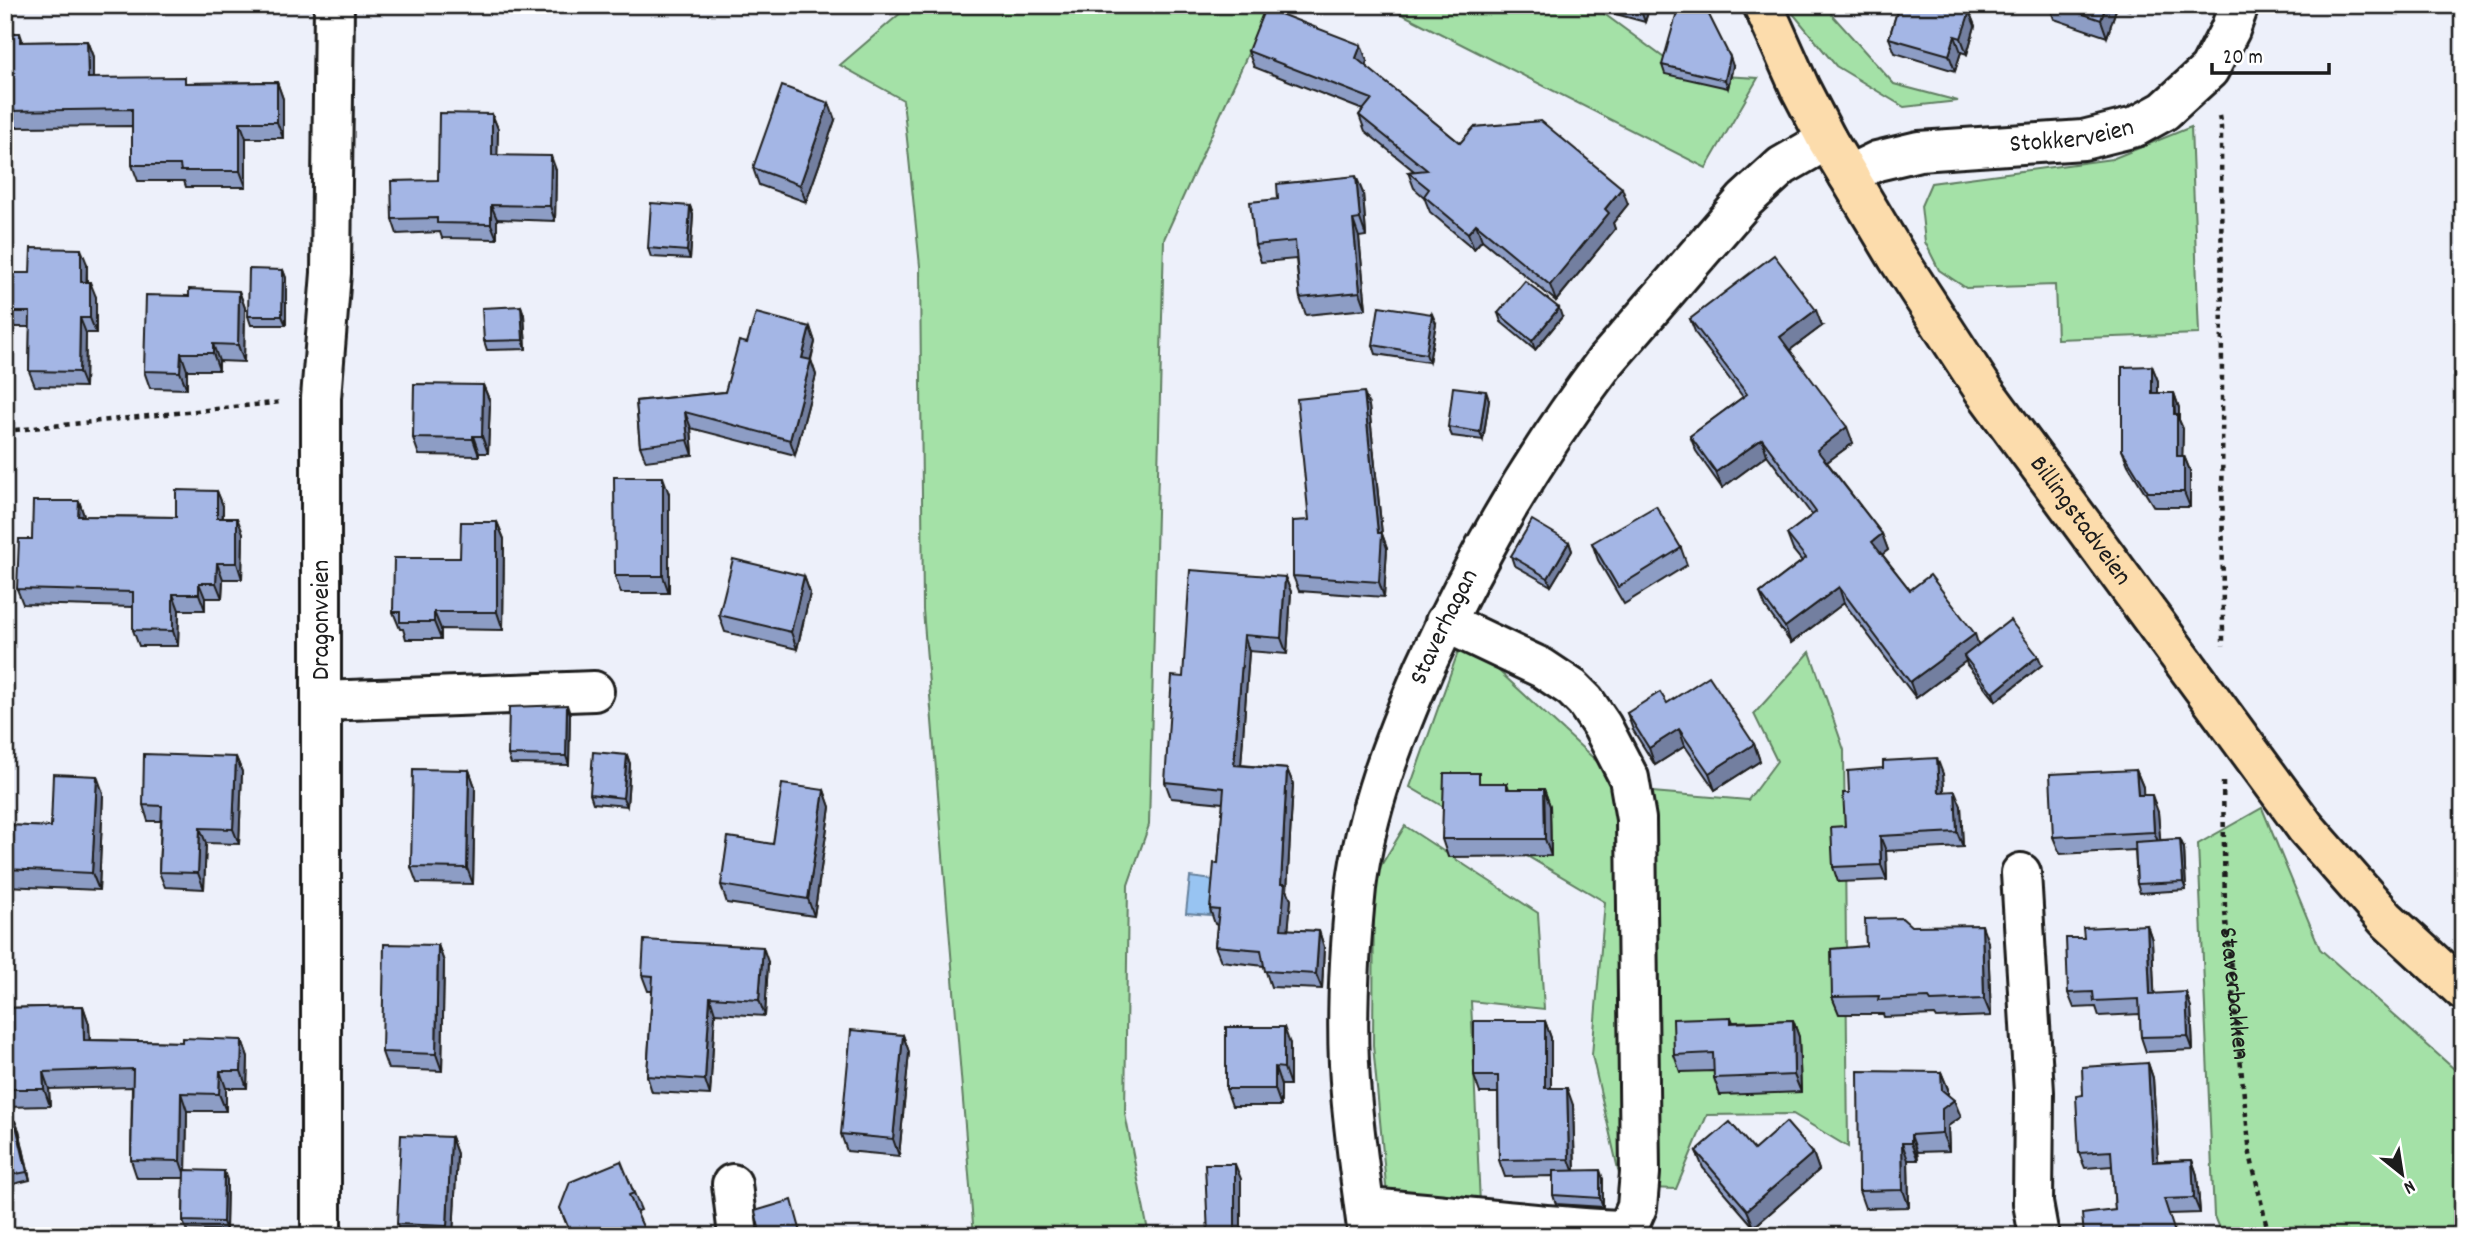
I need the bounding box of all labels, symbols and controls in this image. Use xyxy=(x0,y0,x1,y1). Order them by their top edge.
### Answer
scale bar xyxy=(2212,32,2330,76)
text: 20 m xyxy=(2223,44,2263,74)
street label: Stokkerveien xyxy=(2008,109,2138,163)
street label: Billingstadveien xyxy=(2020,448,2140,594)
street label: Dragonveien xyxy=(304,560,341,680)
street label: Staverhagan xyxy=(1401,563,1488,691)
street label: Staverbakken xyxy=(2208,925,2259,1062)
north arrow xyxy=(2366,1140,2436,1210)
text: N xyxy=(2398,1172,2420,1200)

